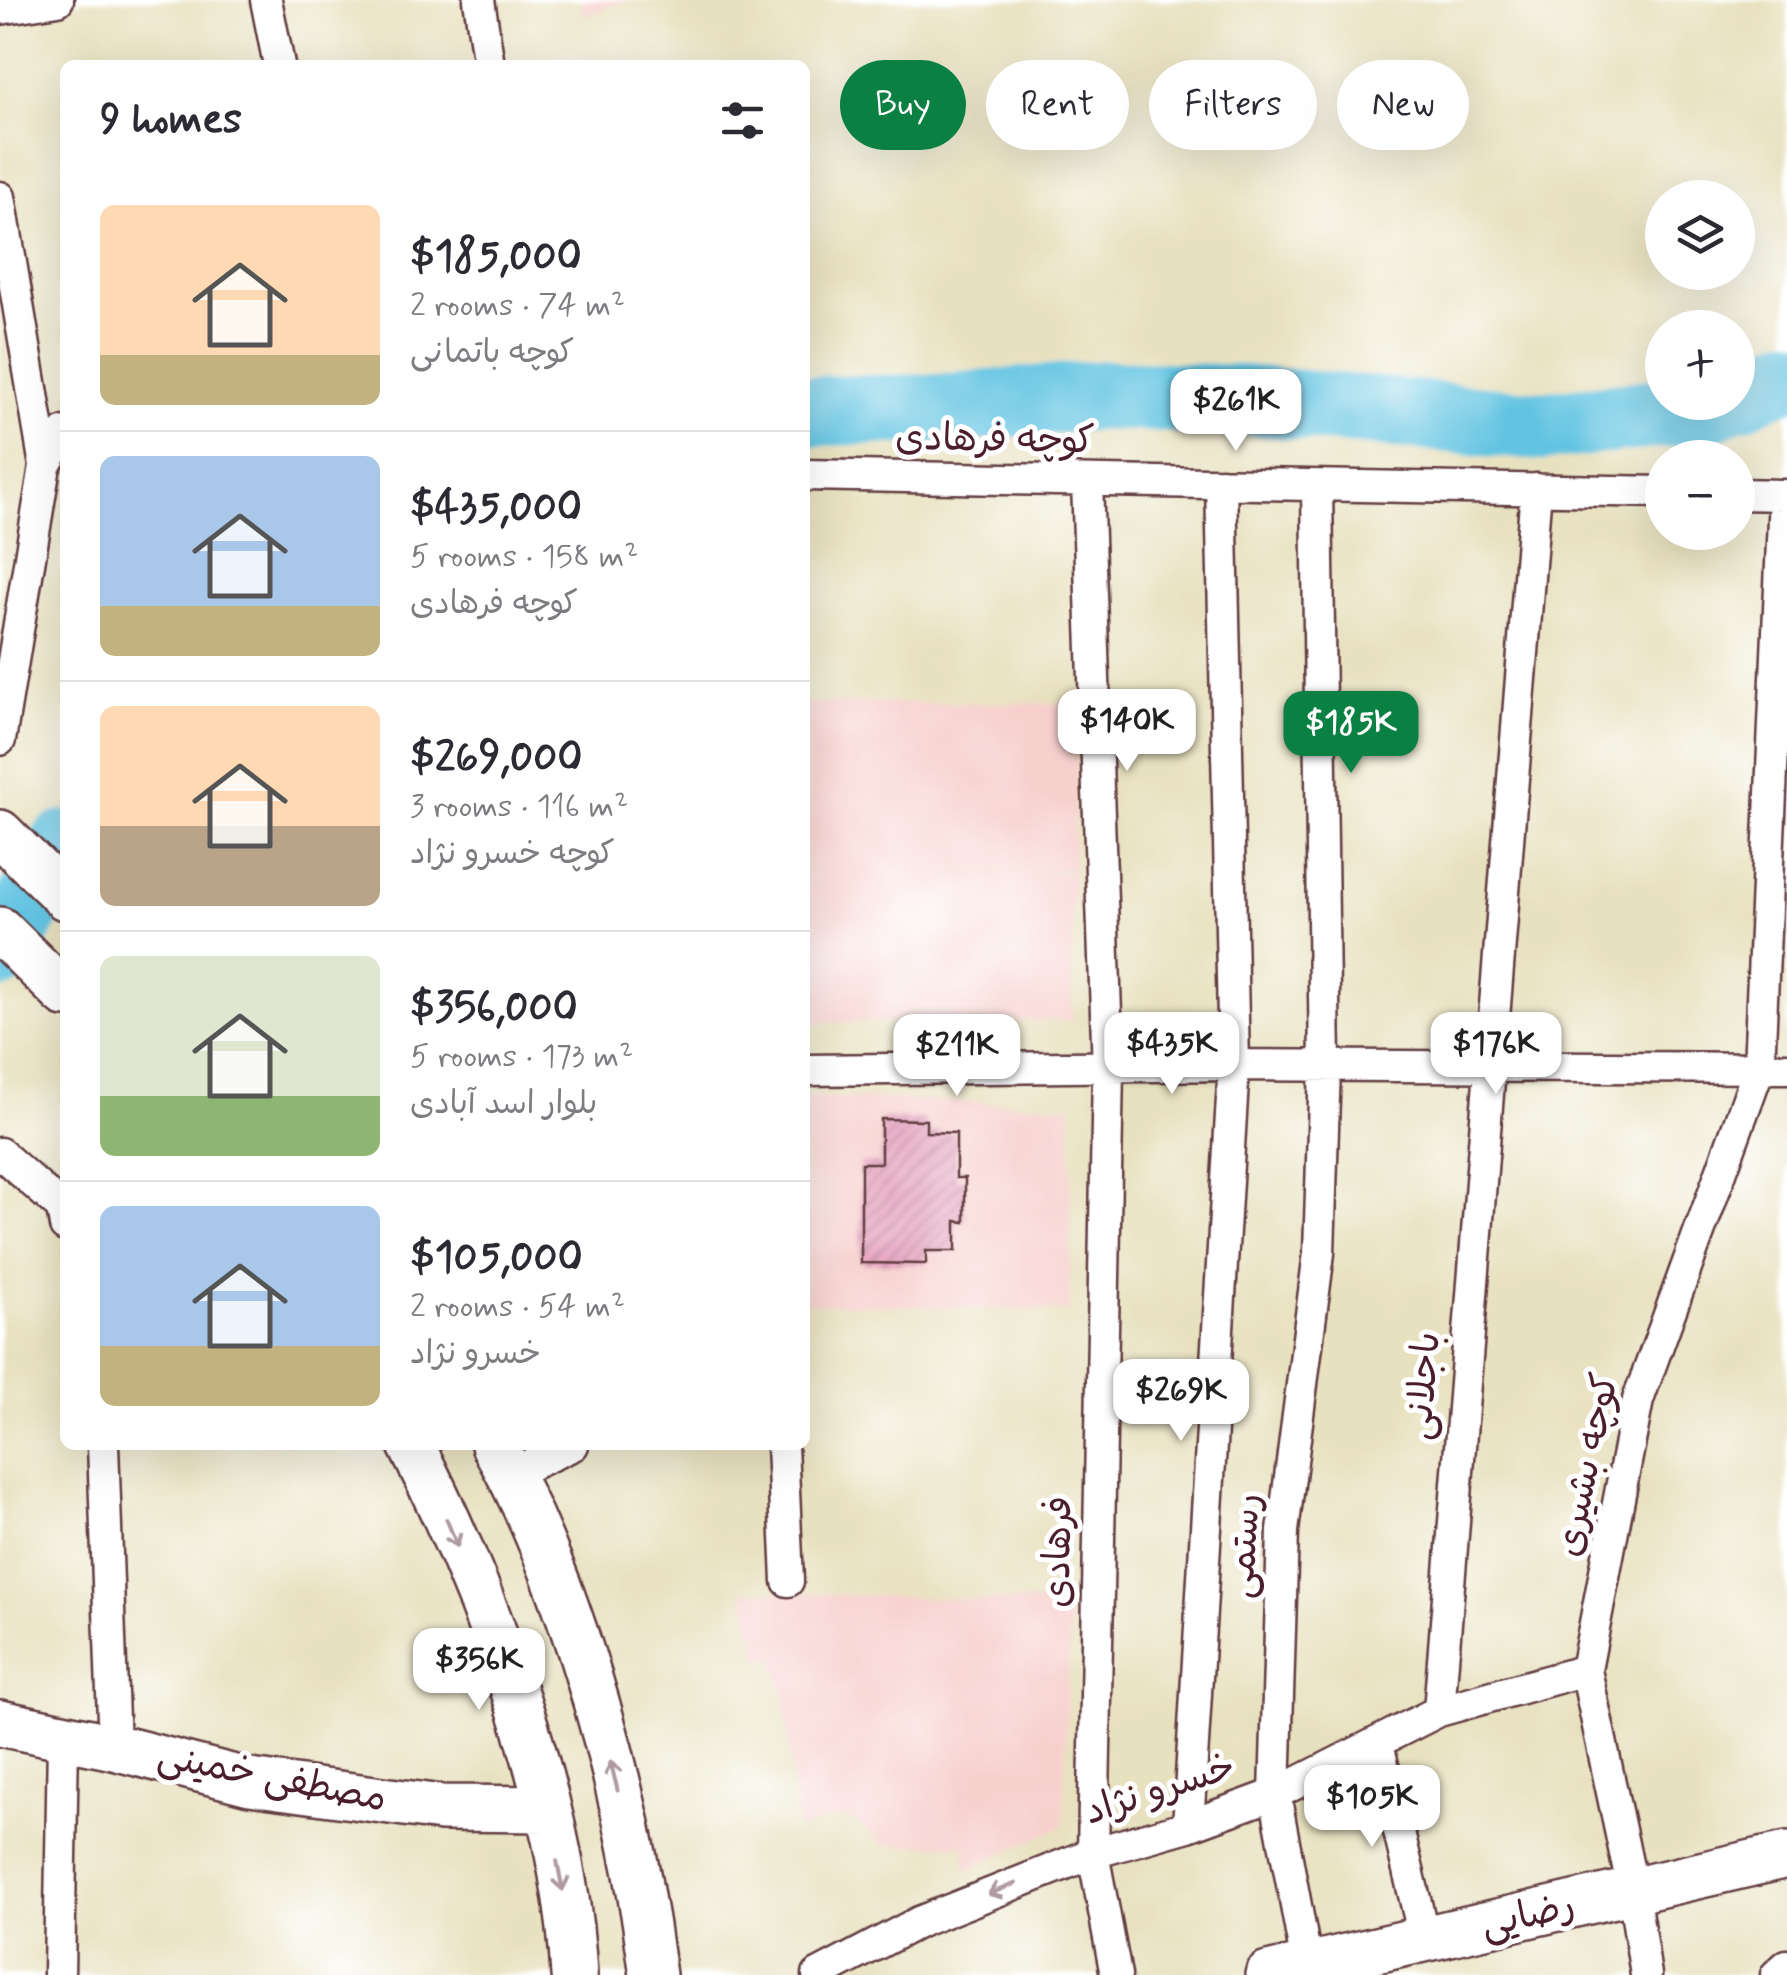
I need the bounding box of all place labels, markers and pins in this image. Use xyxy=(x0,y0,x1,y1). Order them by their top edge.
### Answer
pin: $261K xyxy=(1166,369,1306,454)
pin: $140K xyxy=(1057,689,1197,774)
pin: $185K xyxy=(1281,691,1421,776)
pin: $435K xyxy=(1102,1012,1242,1097)
pin: $176K xyxy=(1426,1012,1566,1097)
pin: $211K xyxy=(887,1014,1027,1099)
pin: $269K xyxy=(1111,1359,1251,1444)
pin: $356K xyxy=(409,1628,549,1713)
pin: $105K xyxy=(1302,1765,1442,1850)

